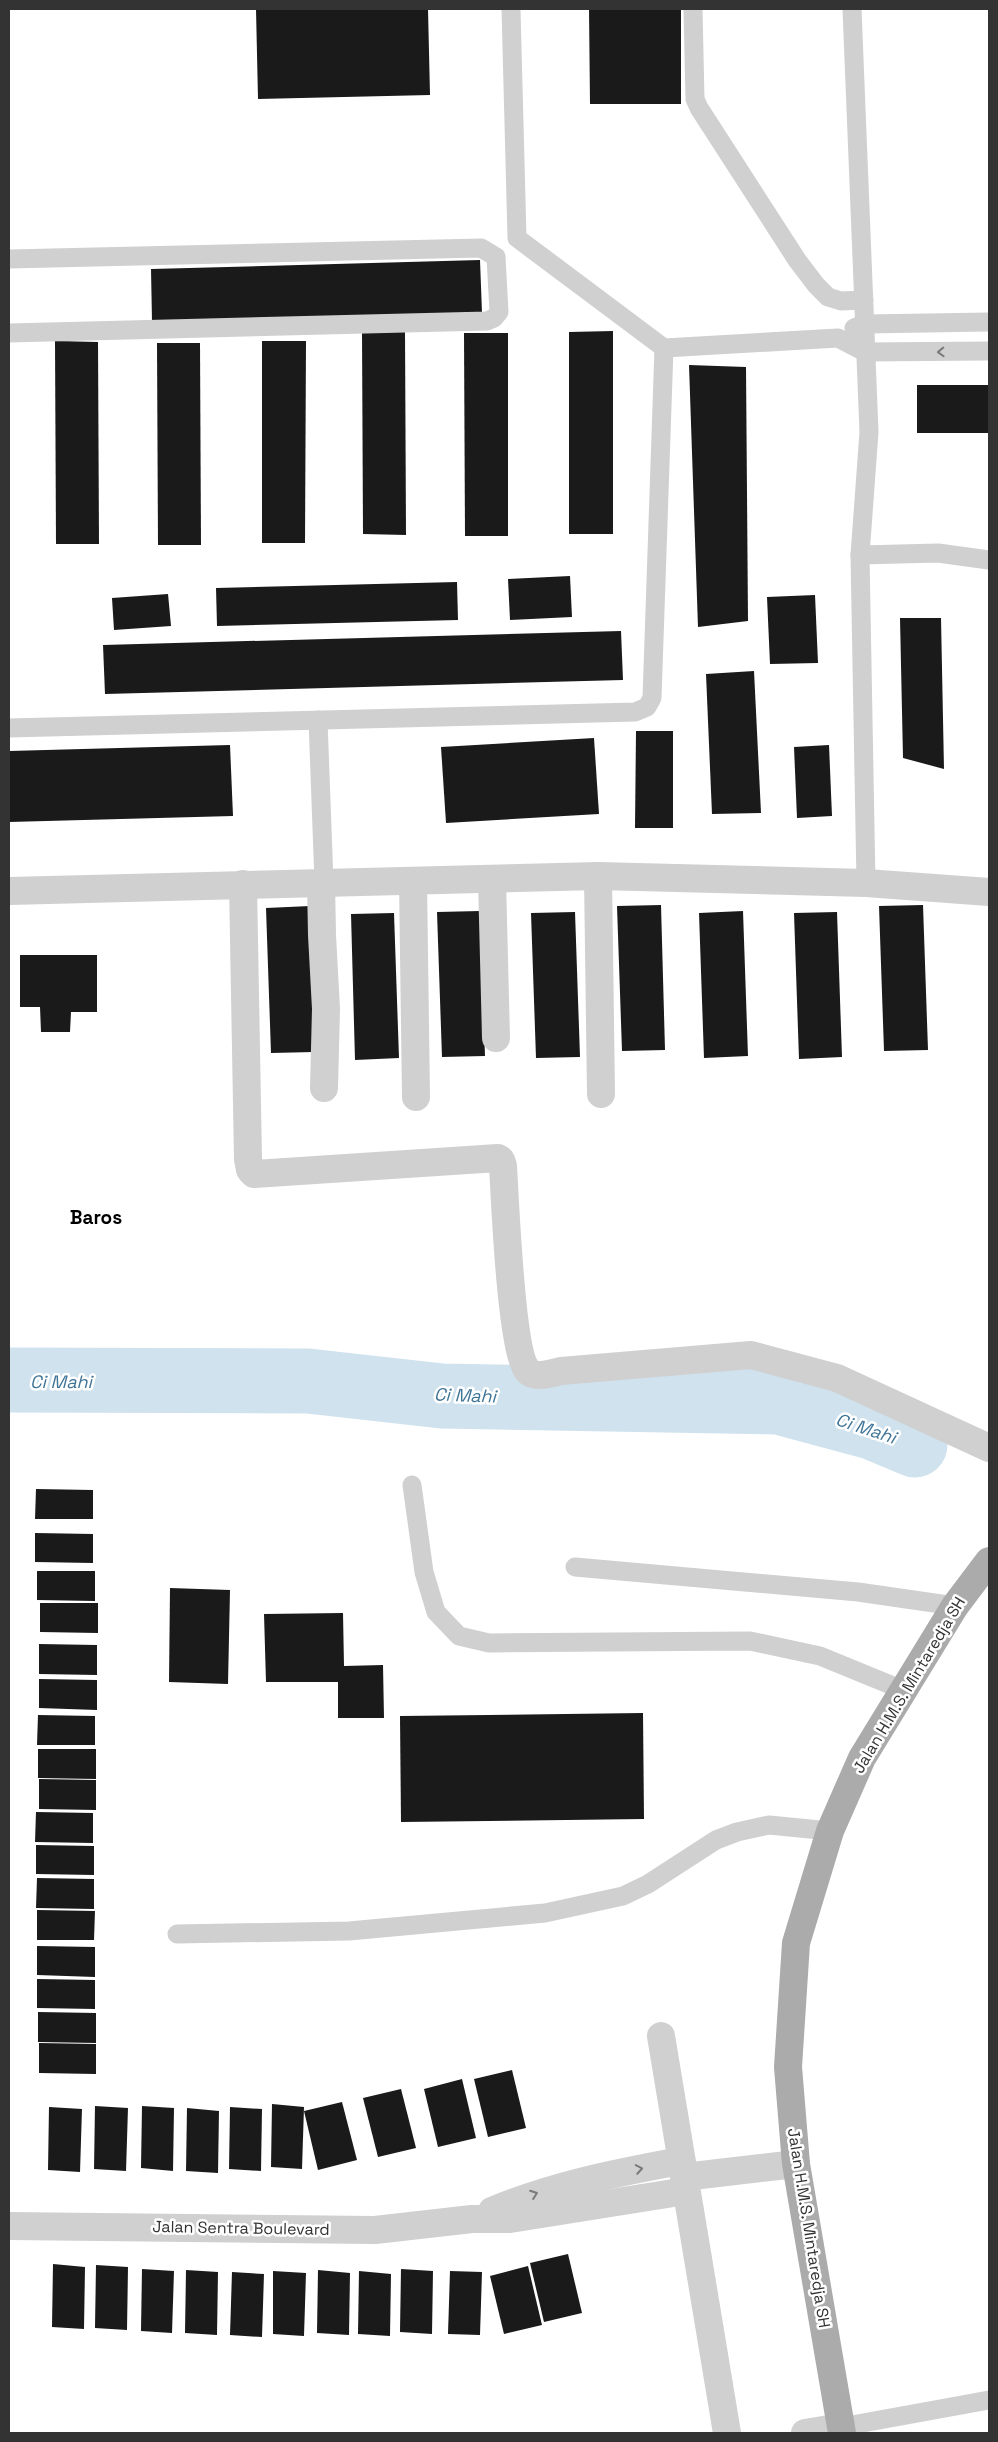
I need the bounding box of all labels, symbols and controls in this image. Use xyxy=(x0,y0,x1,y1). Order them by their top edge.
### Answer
one-way arrow xyxy=(936,347,944,357)
district label: Baros xyxy=(70,1205,122,1230)
water label: Ci Mahi xyxy=(30,1370,95,1393)
water label: Ci Mahi xyxy=(434,1382,499,1408)
water label: Ci Mahi xyxy=(833,1407,901,1449)
street label: Jalan H.M.S. Mintaredja SH xyxy=(848,1593,970,1777)
street label: Jalan H.M.S. Mintaredja SH xyxy=(783,2127,835,2329)
one-way arrow xyxy=(635,2164,644,2174)
one-way arrow xyxy=(529,2190,537,2200)
street label: Jalan Sentra Boulevard xyxy=(152,2216,330,2240)

